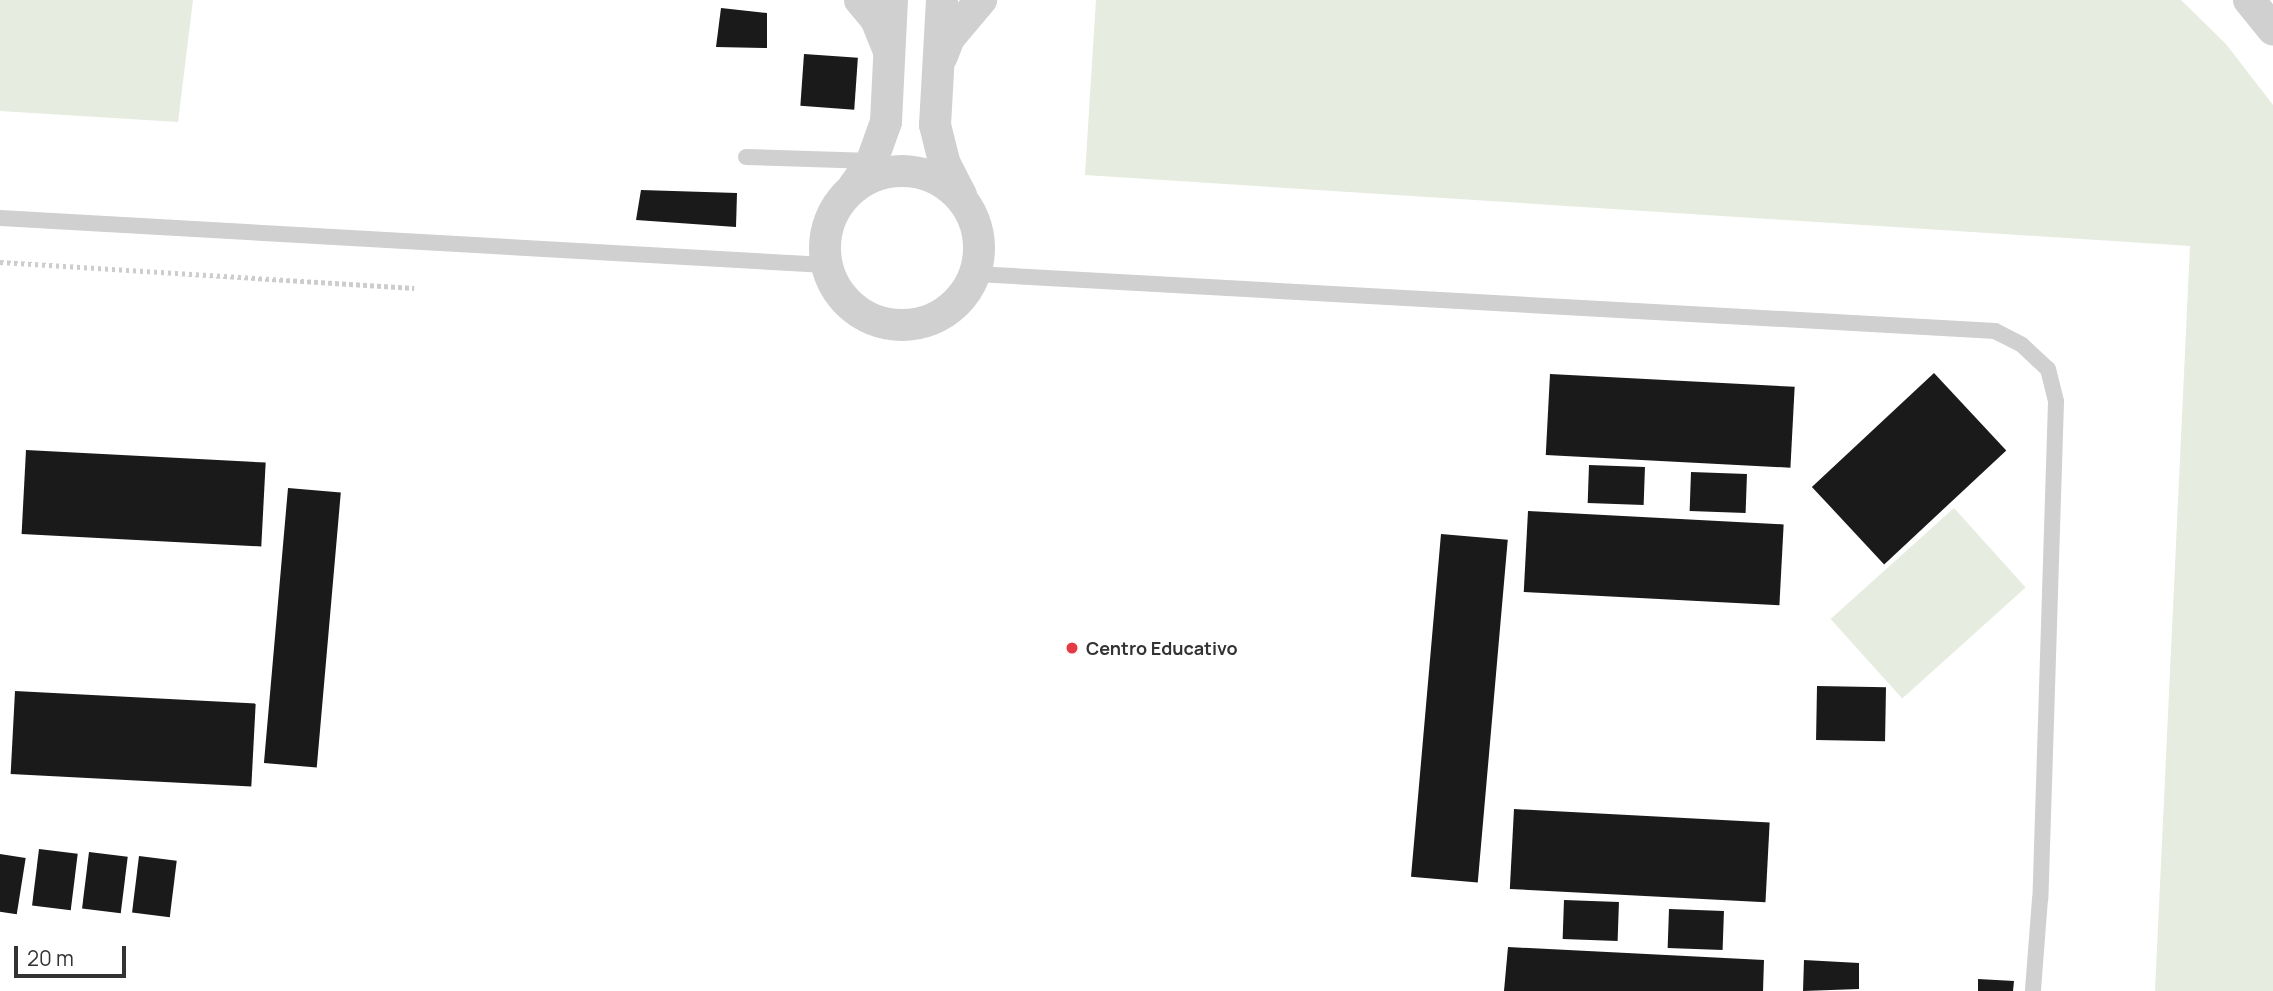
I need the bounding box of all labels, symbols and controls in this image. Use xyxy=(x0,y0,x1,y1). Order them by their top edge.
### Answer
place label: Centro Educativo xyxy=(1086,637,1238,659)
marker: Centro Educativo xyxy=(1064,640,1080,656)
scale bar xyxy=(18,932,130,976)
text: 20 m xyxy=(27,944,74,972)

